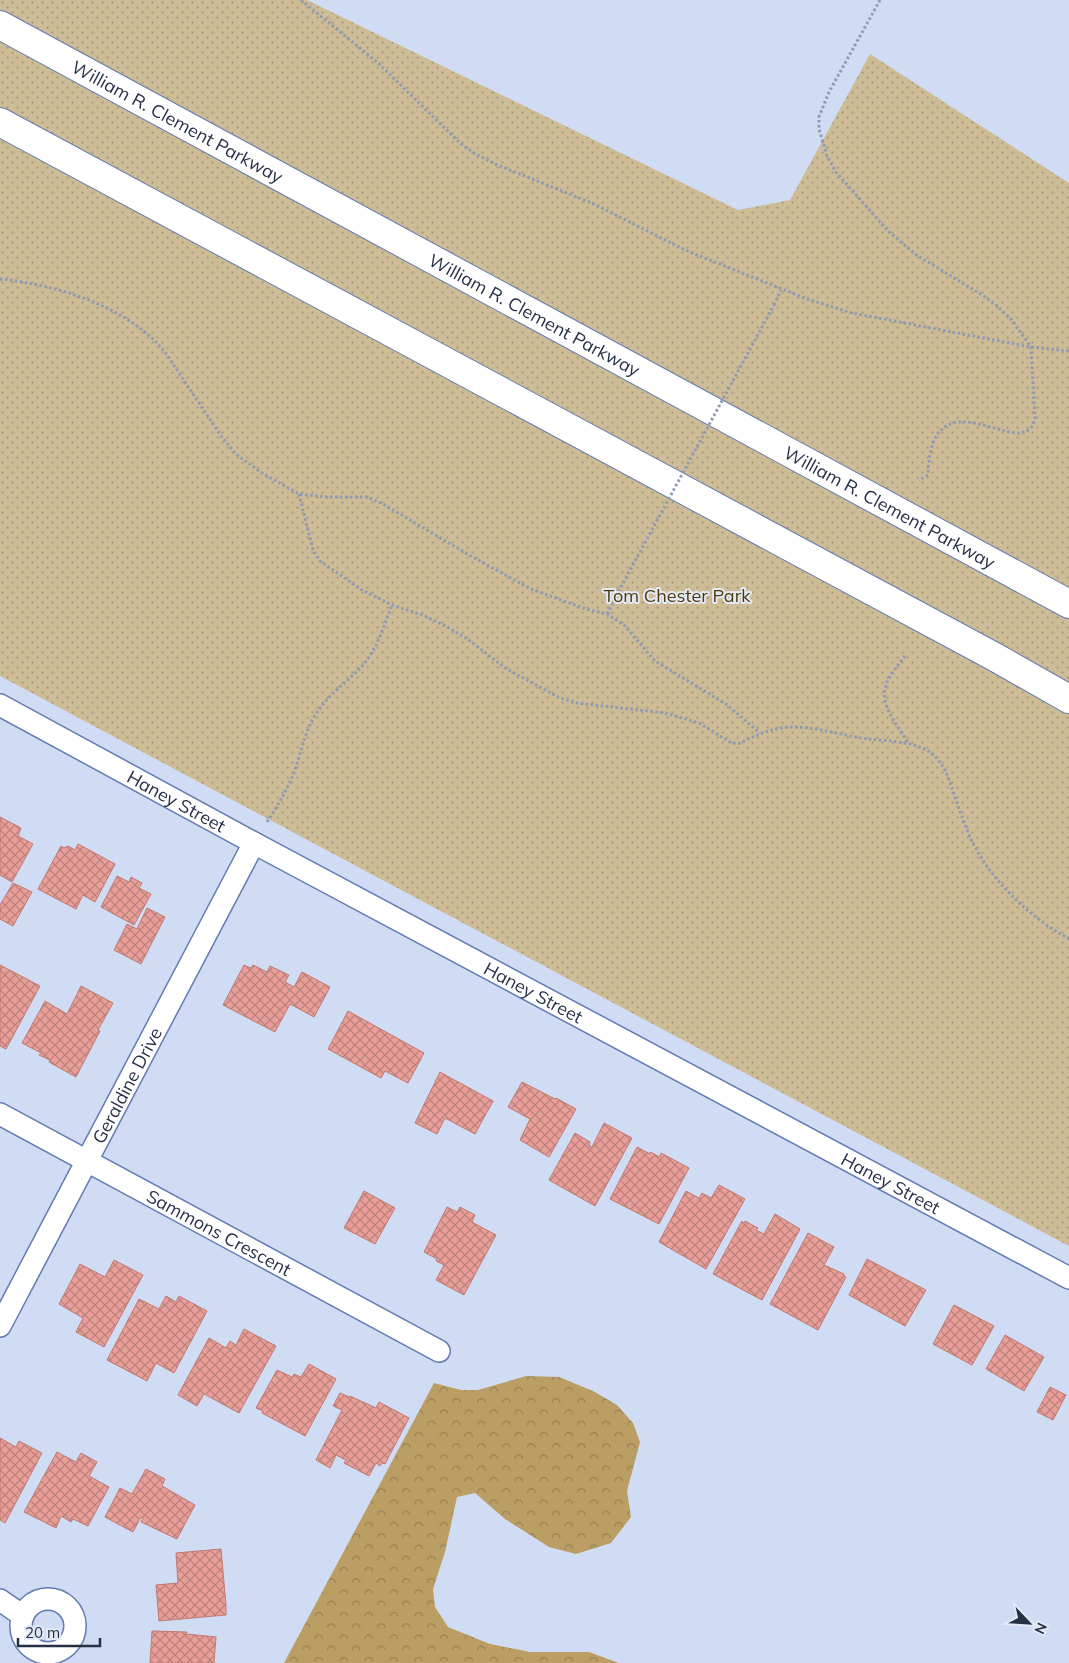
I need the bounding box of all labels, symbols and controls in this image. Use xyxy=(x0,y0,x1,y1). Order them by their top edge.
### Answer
street label: William R. Clement Parkway xyxy=(68,55,288,188)
street label: William R. Clement Parkway xyxy=(425,248,645,381)
street label: William R. Clement Parkway xyxy=(780,440,1000,574)
park label: Tom Chester Park xyxy=(604,584,751,607)
street label: Haney Street xyxy=(123,765,230,837)
street label: Haney Street xyxy=(480,956,587,1028)
street label: Geraldine Drive xyxy=(87,1023,167,1147)
street label: Haney Street xyxy=(837,1147,944,1219)
street label: Sammons Crescent xyxy=(143,1184,295,1281)
north arrow xyxy=(1004,1598,1054,1648)
scale bar xyxy=(18,1616,100,1648)
text: N xyxy=(1030,1620,1051,1637)
text: 20 m xyxy=(25,1623,60,1642)

